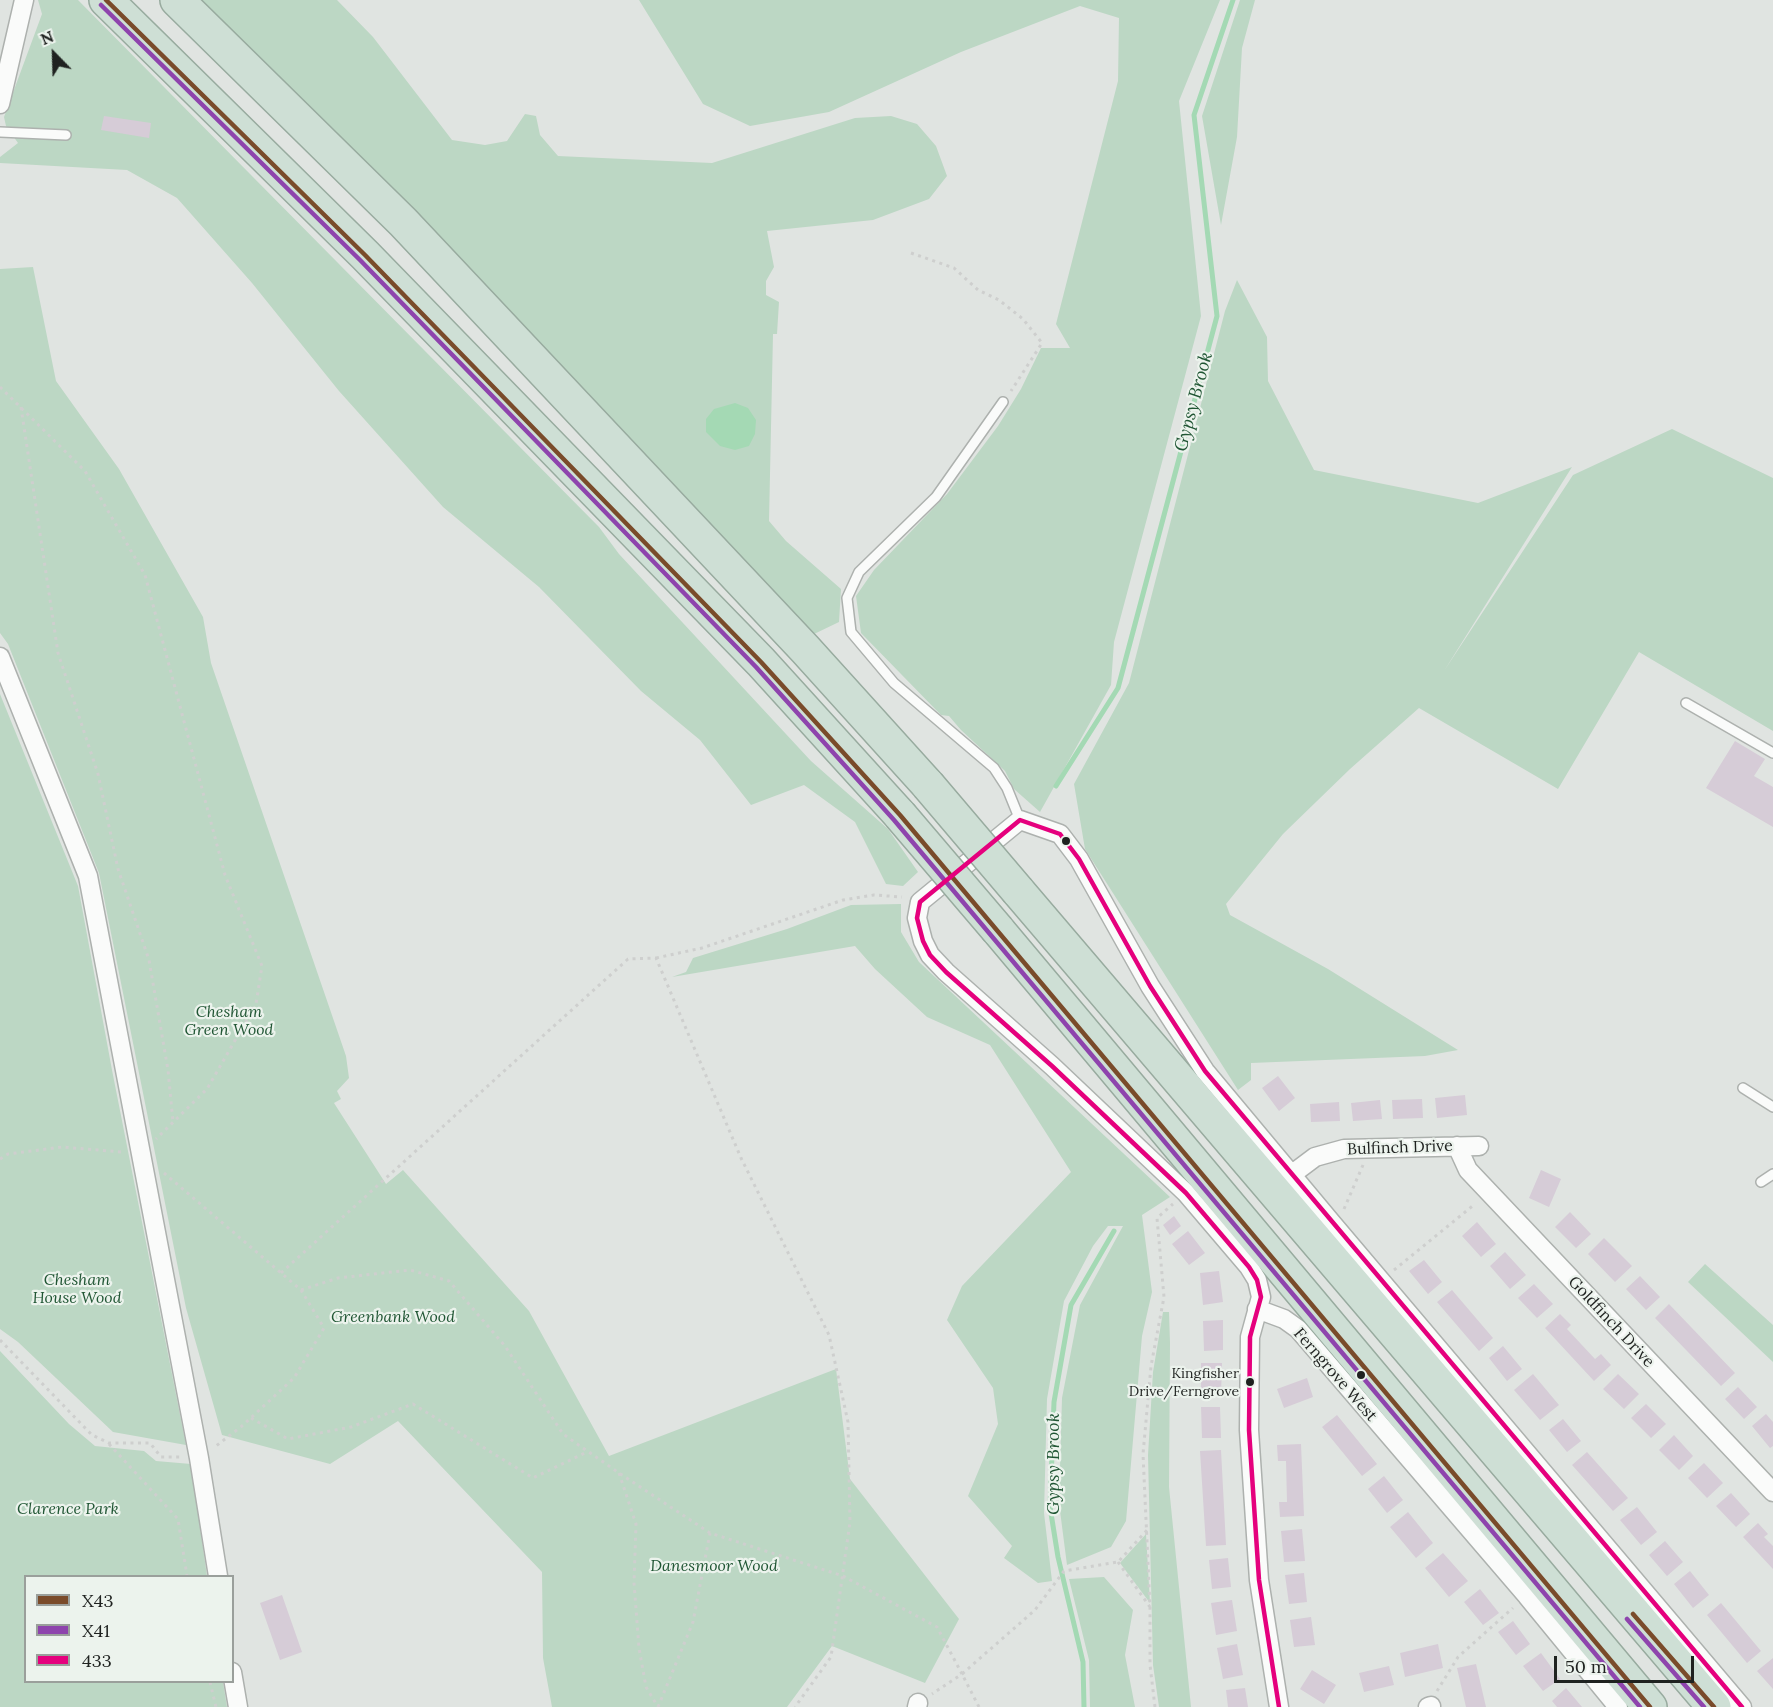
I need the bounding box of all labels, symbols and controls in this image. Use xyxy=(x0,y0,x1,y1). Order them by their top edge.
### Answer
north arrow xyxy=(24,24,84,84)
text: N xyxy=(37,26,57,49)
water label: Gypsy Brook xyxy=(1170,350,1218,454)
unlabelled marker xyxy=(1060,835,1072,847)
park label: Chesham Green Wood xyxy=(185,1002,273,1040)
street label: Bulfinch Drive xyxy=(1347,1137,1453,1159)
park label: Chesham House Wood xyxy=(32,1270,122,1308)
street label: Goldfinch Drive xyxy=(1564,1273,1658,1371)
park label: Greenbank Wood xyxy=(331,1307,455,1327)
street label: Ferngrove West xyxy=(1289,1324,1381,1426)
place label: Kingfisher Drive/Ferngrove xyxy=(1129,1366,1239,1398)
unlabelled marker xyxy=(1355,1369,1367,1381)
marker: Kingfisher Drive/Ferngrove xyxy=(1244,1376,1256,1388)
water label: Gypsy Brook xyxy=(1043,1413,1065,1515)
park label: Clarence Park xyxy=(17,1499,119,1519)
park label: Danesmoor Wood xyxy=(650,1556,778,1576)
legend xyxy=(24,1575,234,1683)
text: X43 xyxy=(82,1589,113,1612)
text: X41 xyxy=(82,1619,110,1642)
scale bar xyxy=(1557,1644,1696,1682)
text: 433 xyxy=(82,1649,112,1672)
text: 50 m xyxy=(1565,1655,1607,1678)

